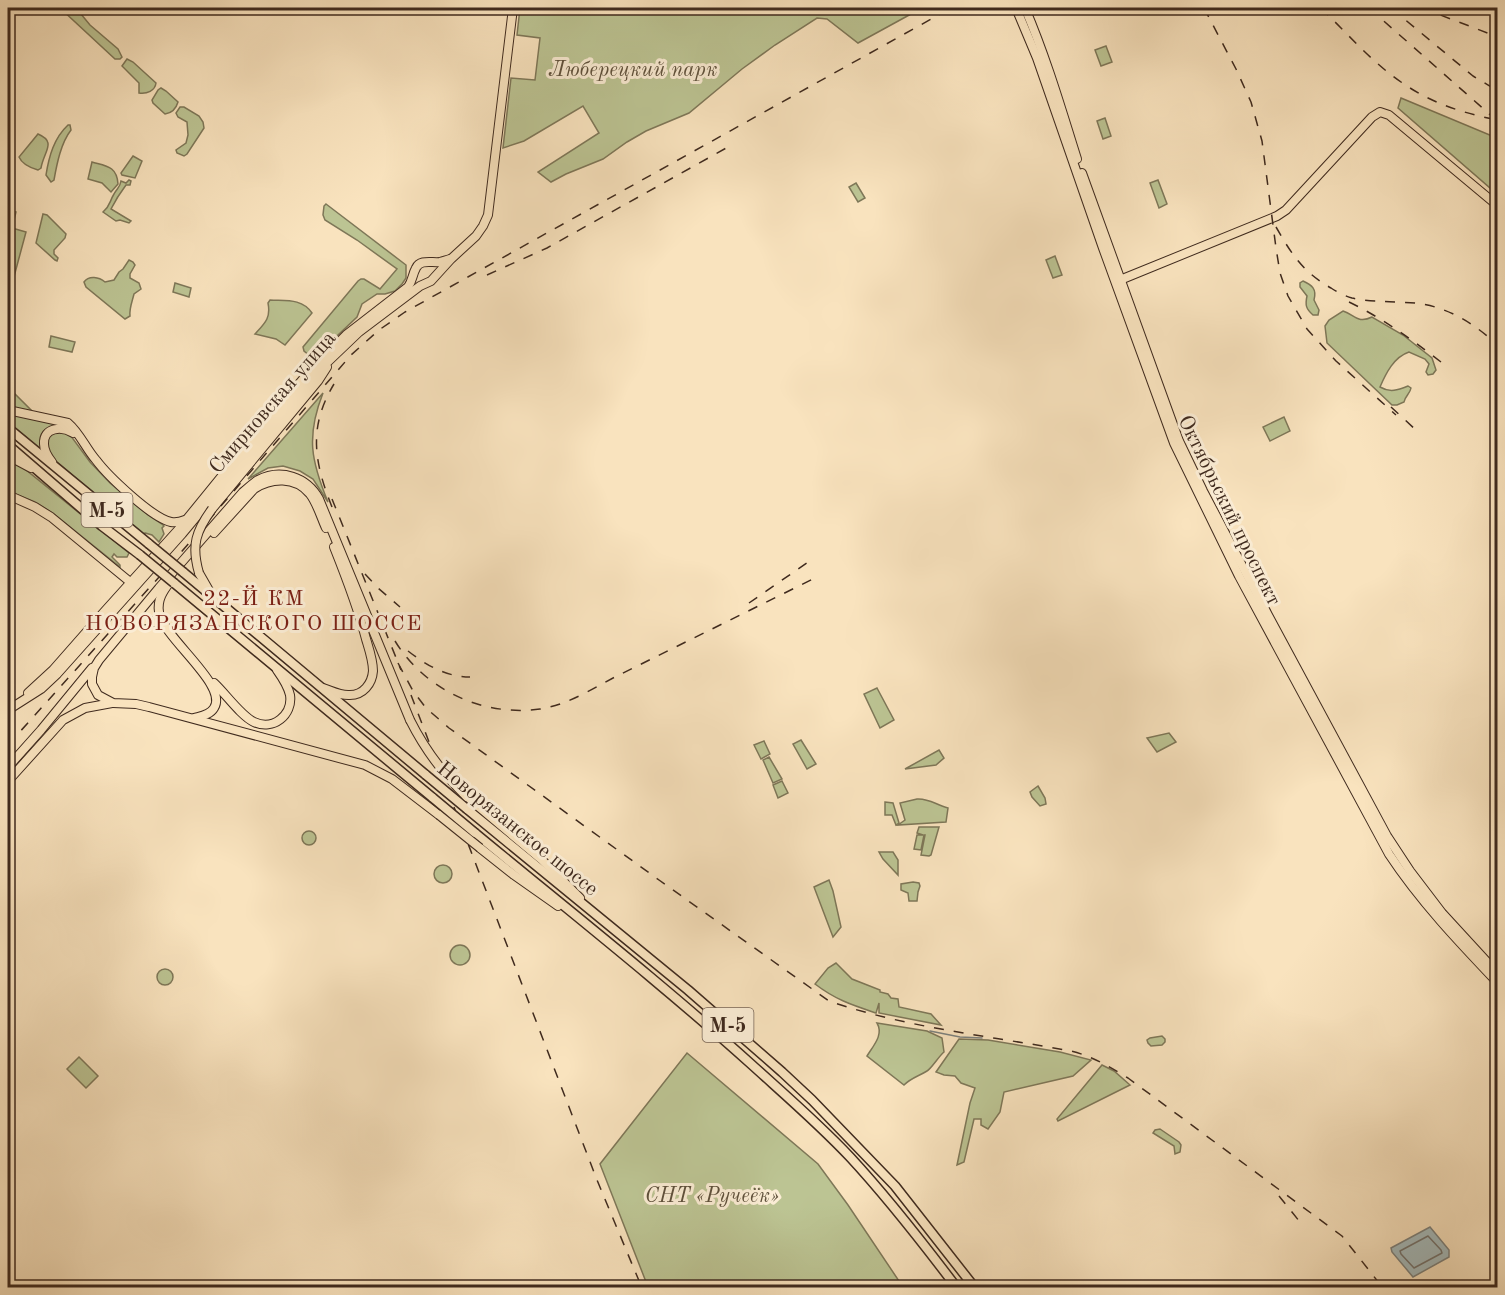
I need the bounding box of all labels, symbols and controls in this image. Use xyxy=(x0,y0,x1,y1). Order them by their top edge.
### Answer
park label: Люберецкий парк xyxy=(549,60,717,81)
street label: Смирновская улица xyxy=(206,328,340,478)
street label: Октябрьский проспект xyxy=(1173,412,1284,609)
road number: М-5 xyxy=(82,493,132,527)
district label: 22-Й КМ НОВОРЯЗАНСКОГО ШОССЕ xyxy=(85,584,423,635)
street label: Новорязанское шоссе xyxy=(433,758,601,900)
road number: М-5 xyxy=(702,1008,754,1042)
park label: СНТ «Ручеёк» xyxy=(645,1186,779,1207)

